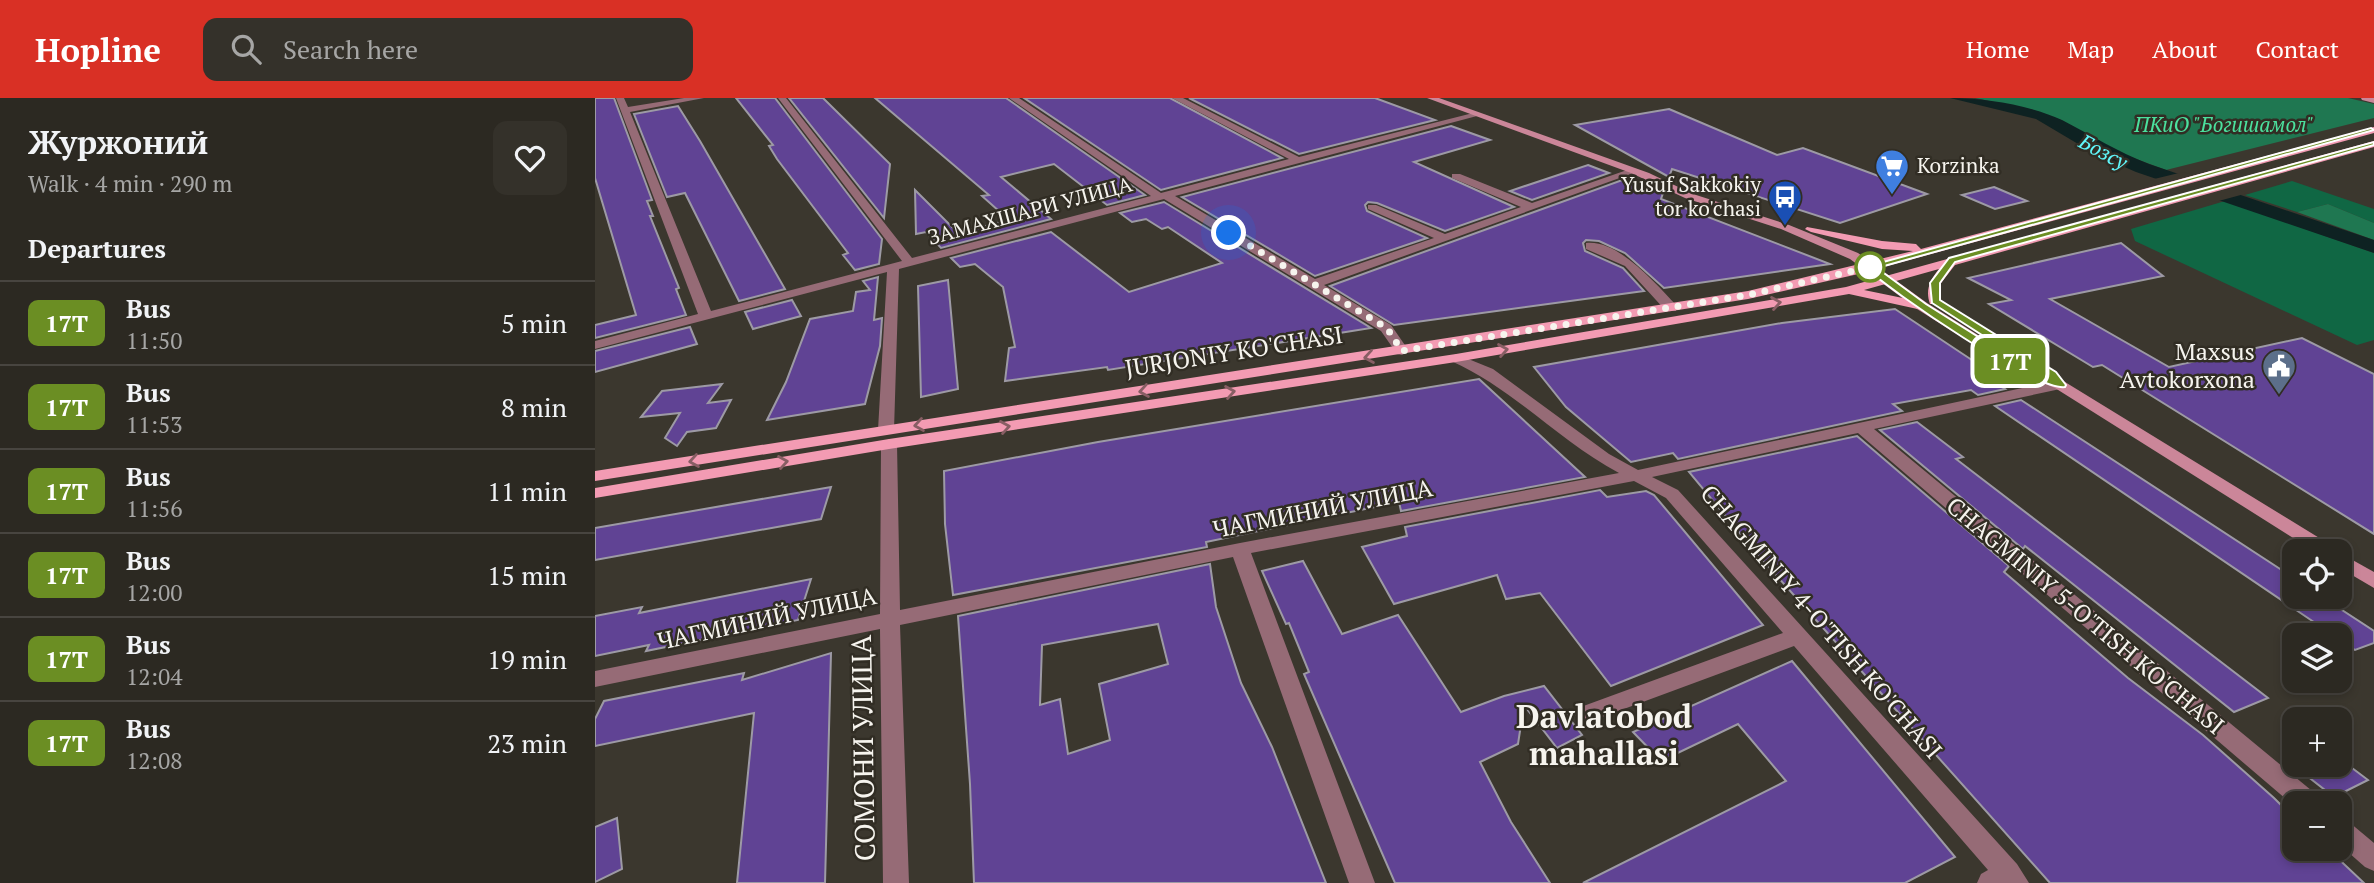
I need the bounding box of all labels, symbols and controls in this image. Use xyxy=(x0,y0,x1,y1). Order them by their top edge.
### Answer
search box xyxy=(203,18,693,81)
text: Hopline xyxy=(35,28,161,71)
icon: search xyxy=(227,30,265,68)
text: Search here xyxy=(283,32,418,66)
text: Home xyxy=(1966,33,2030,65)
text: Map xyxy=(2068,33,2114,65)
text: About xyxy=(2152,33,2218,65)
text: Contact xyxy=(2256,33,2339,65)
park label: ПКиО "Богишамол" xyxy=(2133,110,2314,138)
text: Журжоний xyxy=(28,120,208,163)
button: heart xyxy=(493,121,567,195)
water label: Бозсу xyxy=(2074,126,2133,176)
supermarket icon: Korzinka xyxy=(1873,147,1911,196)
place label: Korzinka xyxy=(1917,151,2000,179)
text: Walk · 4 min · 290 m xyxy=(28,168,232,199)
street label: ЗАМАХШАРИ УЛИЦА xyxy=(924,169,1136,251)
place label: Yusuf Sakkokiy tor ko'chasi xyxy=(1621,170,1761,222)
bus stop icon: Yusuf Sakkokiy tor ko'chasi xyxy=(1766,178,1804,227)
your location xyxy=(1211,215,1246,250)
text: Departures xyxy=(28,231,166,265)
unlabelled marker xyxy=(1855,252,1885,282)
text: Bus xyxy=(126,291,171,325)
one-way arrow xyxy=(1770,296,1782,311)
text: 5 min xyxy=(501,306,567,340)
text: 17T xyxy=(45,307,88,339)
street label: JURJONIY KO'CHASI xyxy=(1123,318,1345,384)
text: 11:50 xyxy=(126,325,183,356)
place label: Maxsus Avtokorxona xyxy=(2120,335,2255,395)
line badge: 17T xyxy=(1970,338,2050,384)
one-way arrow xyxy=(1497,343,1509,358)
text: 17T xyxy=(1988,345,2032,377)
public building icon: Maxsus Avtokorxona xyxy=(2260,347,2298,396)
one-way arrow xyxy=(1363,349,1375,364)
text: Bus xyxy=(126,375,171,409)
one-way arrow xyxy=(1138,383,1150,398)
one-way arrow xyxy=(1224,385,1236,400)
text: 8 min xyxy=(501,390,567,424)
text: 17T xyxy=(45,391,88,423)
text: 11:53 xyxy=(126,409,183,440)
one-way arrow xyxy=(913,417,925,432)
one-way arrow xyxy=(999,419,1011,434)
one-way arrow xyxy=(688,453,700,468)
one-way arrow xyxy=(777,455,789,470)
text: Bus xyxy=(126,459,171,493)
street label: ЧАГМИНИЙ УЛИЦА xyxy=(1210,471,1436,545)
text: 11 min xyxy=(487,474,567,508)
text: 17T xyxy=(45,475,88,507)
street label: CHAGMINIY 4-O'TISH KO'CHASI xyxy=(1694,478,1950,765)
street label: CHAGMINIY 5-O'TISH KO'CHASI xyxy=(1940,489,2231,741)
text: 11:56 xyxy=(126,493,183,524)
map controls xyxy=(2282,539,2352,861)
button: locate xyxy=(2282,539,2352,609)
text: Bus xyxy=(126,543,171,577)
text: 15 min xyxy=(487,558,567,592)
text: 17T xyxy=(45,559,88,591)
text: 12:00 xyxy=(126,577,183,608)
street label: ЧАГМИНИЙ УЛИЦА xyxy=(654,579,880,657)
button: layers xyxy=(2282,623,2352,693)
text: Bus xyxy=(126,627,171,661)
street label: СОМОНИ УЛИЦА xyxy=(842,634,883,862)
text: 19 min xyxy=(487,642,567,676)
text: 17T xyxy=(45,643,88,675)
text: 12:04 xyxy=(126,661,183,692)
district label: Davlatobod mahallasi xyxy=(1516,695,1692,774)
button: + xyxy=(2282,707,2352,777)
text: Bus xyxy=(126,711,171,745)
text: 23 min xyxy=(487,726,567,760)
text: 17T xyxy=(45,727,88,759)
text: 12:08 xyxy=(126,745,183,776)
button: − xyxy=(2282,791,2352,861)

